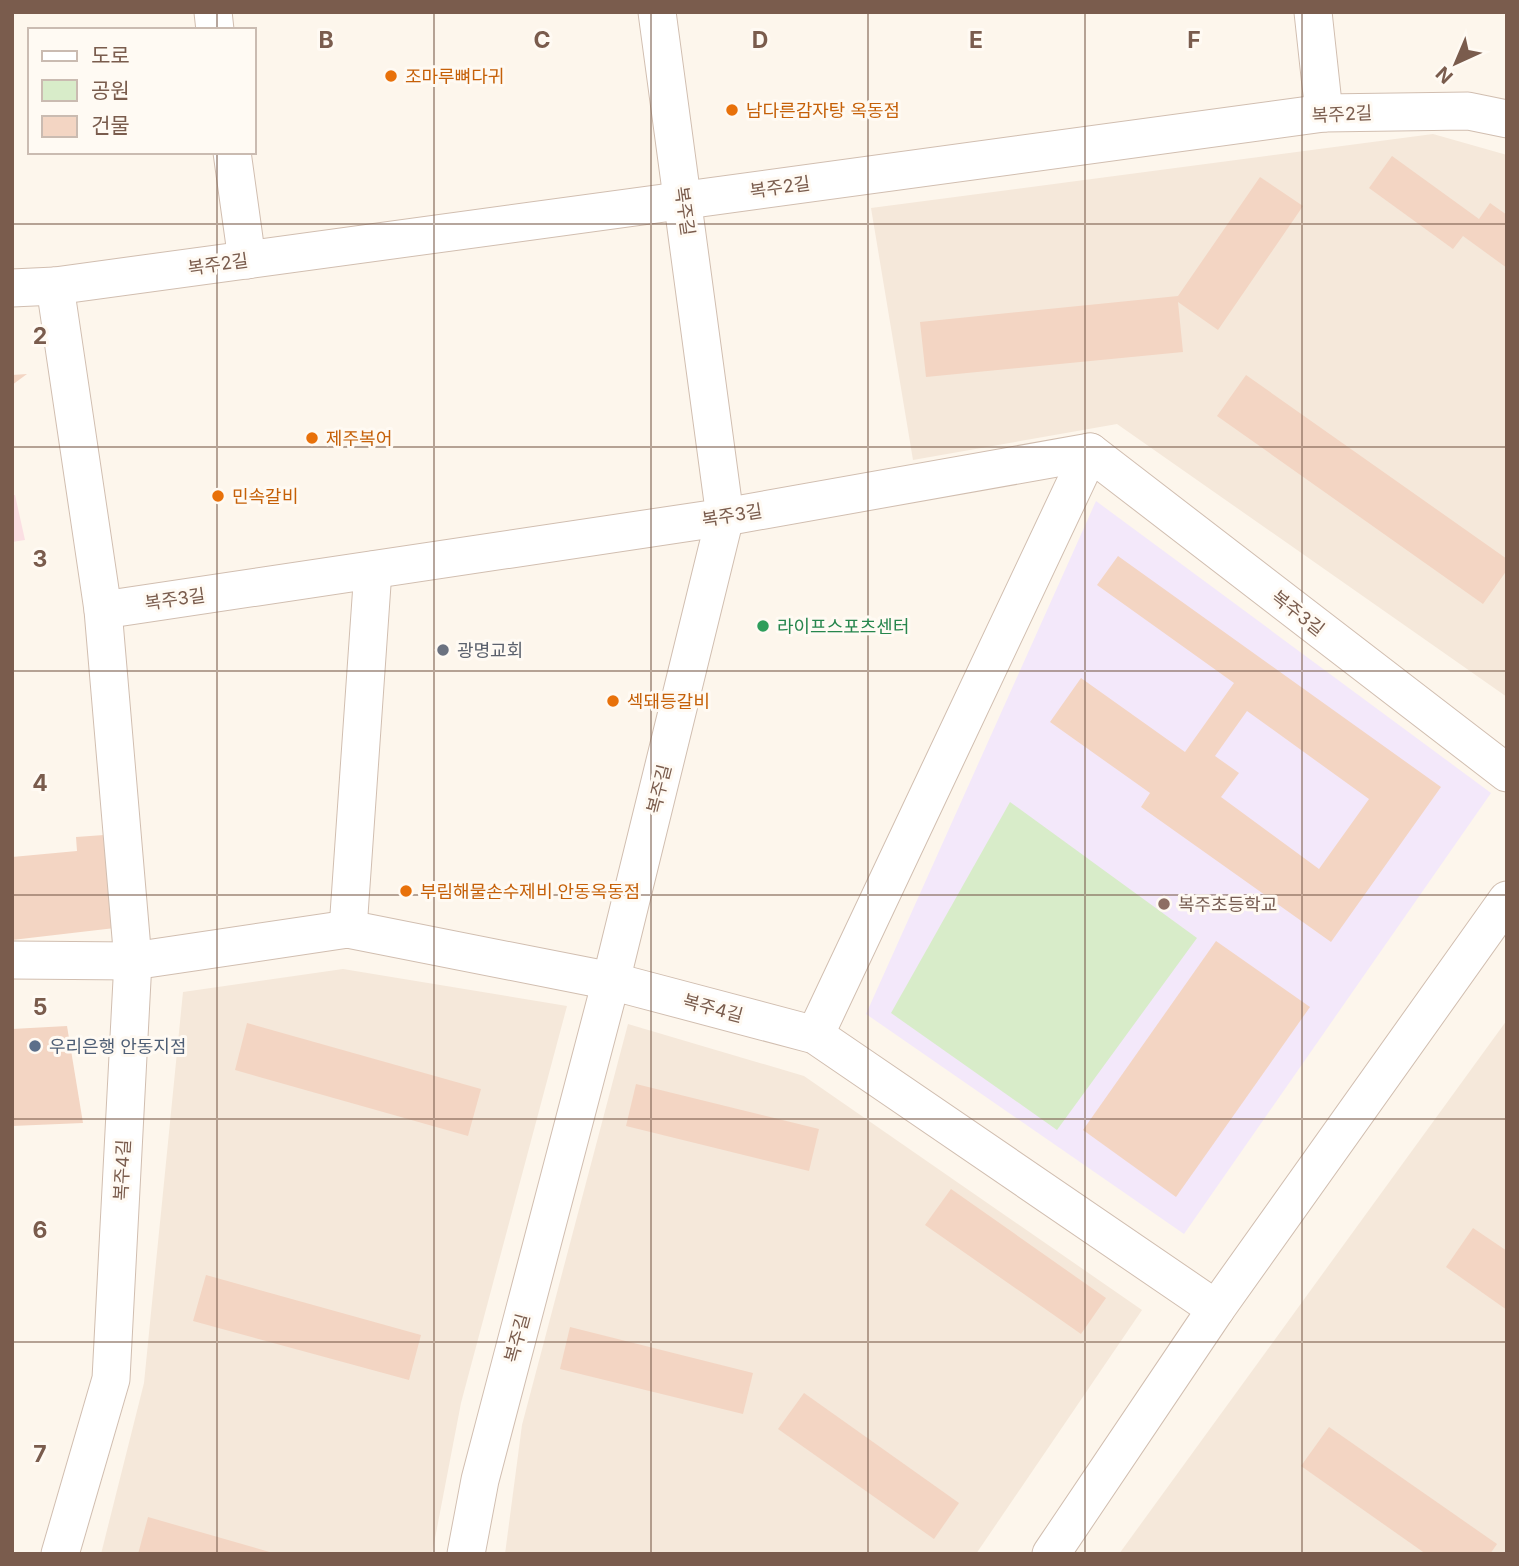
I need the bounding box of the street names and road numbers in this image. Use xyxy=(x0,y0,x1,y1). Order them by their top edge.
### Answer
street label: 복주2길 xyxy=(1311,102,1373,126)
street label: 복주2길 xyxy=(748,172,812,202)
street label: 복주길 xyxy=(671,185,699,237)
street label: 복주2길 xyxy=(186,249,250,279)
street label: 복주3길 xyxy=(700,500,764,530)
street label: 복주3길 xyxy=(143,584,207,614)
street label: 복주3길 xyxy=(1268,586,1328,640)
street label: 복주길 xyxy=(643,762,675,816)
street label: 복주4길 xyxy=(681,990,745,1026)
street label: 복주4길 xyxy=(110,1139,134,1201)
street label: 복주길 xyxy=(500,1311,534,1365)

